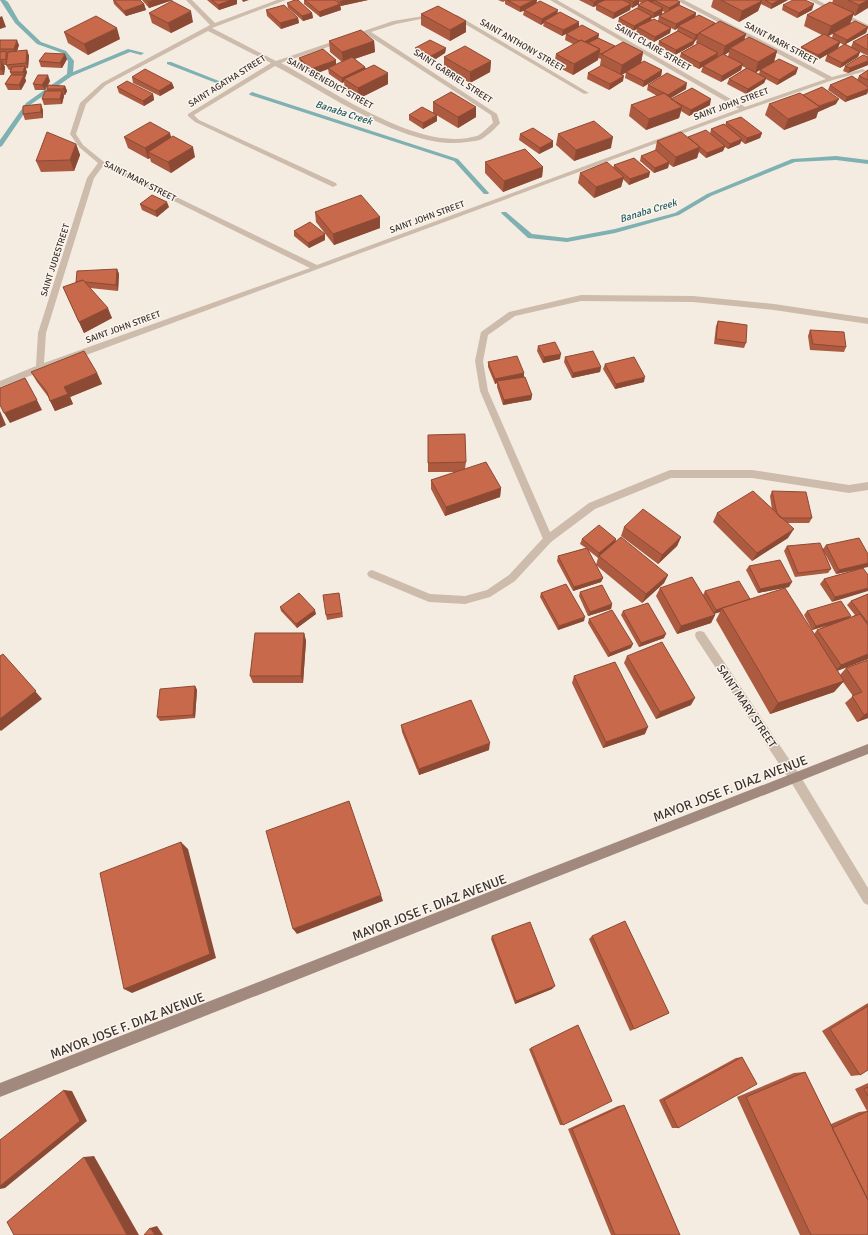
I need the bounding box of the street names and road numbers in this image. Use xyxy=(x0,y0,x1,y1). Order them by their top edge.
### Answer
street label: SAINT ANTHONY STREET xyxy=(478,17,566,74)
street label: SAINT MARK STREET xyxy=(743,20,819,67)
street label: SAINT CLAIRE STREET xyxy=(613,21,693,74)
street label: SAINT GABRIEL STREET xyxy=(411,47,495,106)
street label: SAINT AGATHA STREET xyxy=(187,53,268,110)
street label: SAINT BENEDICT STREET xyxy=(285,55,375,112)
street label: SAINT JOHN STREET xyxy=(692,86,771,123)
street label: SAINT MARY STREET xyxy=(102,159,178,205)
street label: SAINT JOHN STREET xyxy=(388,199,467,236)
street label: SAINT JUDESTREET xyxy=(39,222,73,298)
street label: SAINT JOHN STREET xyxy=(84,309,163,346)
street label: SAINT MARY STREET xyxy=(714,662,779,751)
street label: MAYOR JOSE F. DIAZ AVENUE xyxy=(651,752,810,826)
street label: MAYOR JOSE F. DIAZ AVENUE xyxy=(350,871,509,945)
street label: MAYOR JOSE F. DIAZ AVENUE xyxy=(48,989,207,1063)

